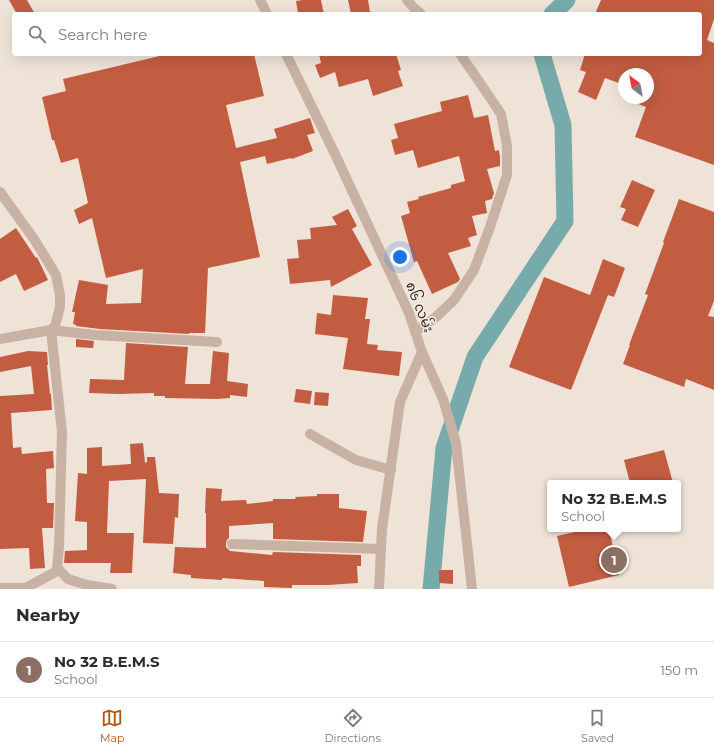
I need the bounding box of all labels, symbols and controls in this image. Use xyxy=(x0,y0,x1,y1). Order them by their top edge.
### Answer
search box xyxy=(12,12,702,56)
icon: search xyxy=(26,23,48,45)
text: Search here xyxy=(58,25,147,44)
north arrow xyxy=(618,68,654,104)
your location xyxy=(390,247,410,267)
street label: ၈၆ လမ်း xyxy=(402,279,439,335)
popup xyxy=(547,480,681,532)
text: No 32 B.E.M.S xyxy=(561,489,667,508)
text: School xyxy=(561,508,605,524)
pin: 1 xyxy=(601,545,627,575)
text: Nearby xyxy=(16,605,80,625)
text: No 32 B.E.M.S xyxy=(54,652,160,671)
text: 1 xyxy=(26,662,32,678)
text: 150 m xyxy=(660,662,698,678)
text: School xyxy=(54,671,98,687)
tab: Map xyxy=(100,707,124,745)
tab: Directions xyxy=(325,707,381,745)
tab: Saved xyxy=(581,707,614,745)

